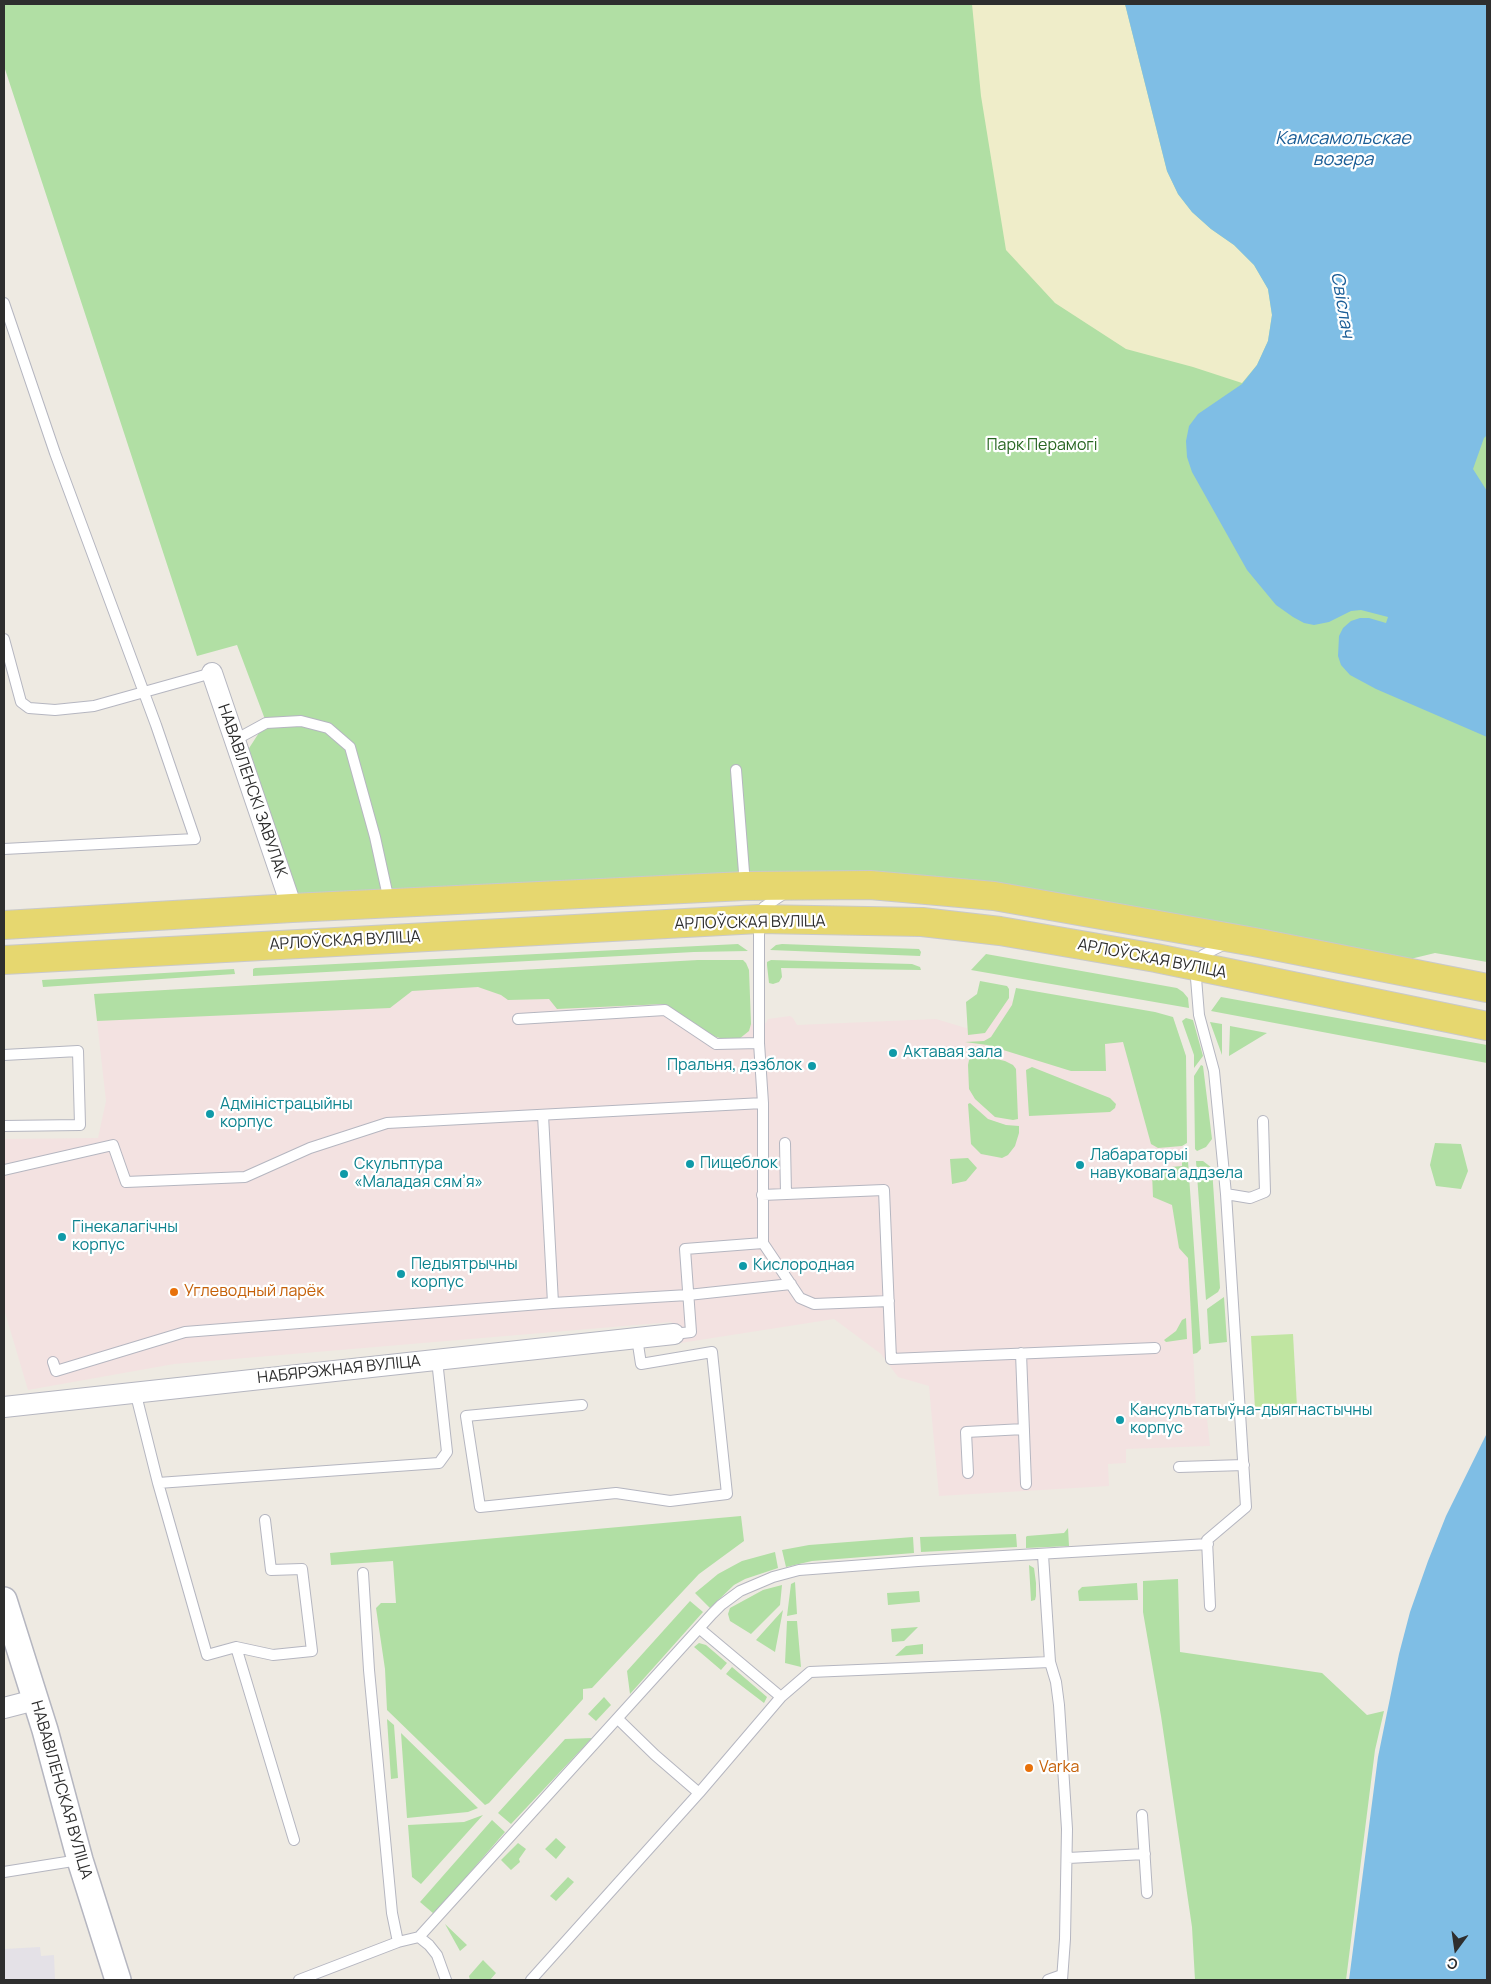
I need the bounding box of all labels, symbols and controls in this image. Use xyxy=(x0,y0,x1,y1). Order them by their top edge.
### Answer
water label: Камсамольскае возера xyxy=(1275,128,1411,170)
water label: Свіслач xyxy=(1326,270,1358,340)
park label: Парк Перамогі xyxy=(986,436,1098,456)
street label: НАВАВІЛЕНСКІ ЗАВУЛАК xyxy=(213,702,291,880)
street label: АРЛОЎСКАЯ ВУЛІЦА xyxy=(674,912,826,934)
street label: АРЛОЎСКАЯ ВУЛІЦА xyxy=(269,927,421,955)
street label: АРЛОЎСКАЯ ВУЛІЦА xyxy=(1076,935,1228,983)
place label: Актавая зала xyxy=(903,1043,1002,1063)
marker: Актавая зала xyxy=(887,1047,899,1059)
place label: Пральня, дэзблок xyxy=(667,1056,802,1076)
marker: Пральня, дэзблок xyxy=(806,1060,818,1072)
place label: Адміністрацыйны корпус xyxy=(220,1095,353,1133)
marker: Адміністрацыйны корпус xyxy=(204,1108,216,1120)
place label: Лабараторыі навуковага аддзела xyxy=(1090,1146,1243,1184)
place label: Пищеблок xyxy=(700,1154,778,1174)
place label: Скульптура «Маладая сямʼя» xyxy=(354,1155,483,1193)
marker: Пищеблок xyxy=(684,1158,696,1170)
marker: Лабараторыі навуковага аддзела xyxy=(1074,1159,1086,1171)
marker: Скульптура «Маладая сямʼя» xyxy=(338,1168,350,1180)
place label: Гінекалагічны корпус xyxy=(72,1218,178,1256)
marker: Гінекалагічны корпус xyxy=(56,1231,68,1243)
place label: Педыятрычны корпус xyxy=(411,1255,518,1293)
place label: Кислородная xyxy=(753,1256,855,1276)
marker: Кислородная xyxy=(737,1260,749,1272)
marker: Педыятрычны корпус xyxy=(395,1268,407,1280)
place label: Углеводный ларёк xyxy=(184,1282,324,1302)
marker: Углеводный ларёк xyxy=(168,1286,180,1298)
street label: НАБЯРЭЖНАЯ ВУЛІЦА xyxy=(256,1352,422,1388)
place label: Кансультатыўна-дыягнастычны корпус xyxy=(1130,1401,1373,1439)
marker: Кансультатыўна-дыягнастычны корпус xyxy=(1114,1414,1126,1426)
street label: НАВАВІЛЕНСКАЯ ВУЛІЦА xyxy=(26,1698,96,1882)
place label: Varka xyxy=(1039,1758,1079,1778)
marker: Varka xyxy=(1023,1762,1035,1774)
north arrow xyxy=(1431,1924,1481,1974)
text: С xyxy=(1445,1954,1460,1975)

